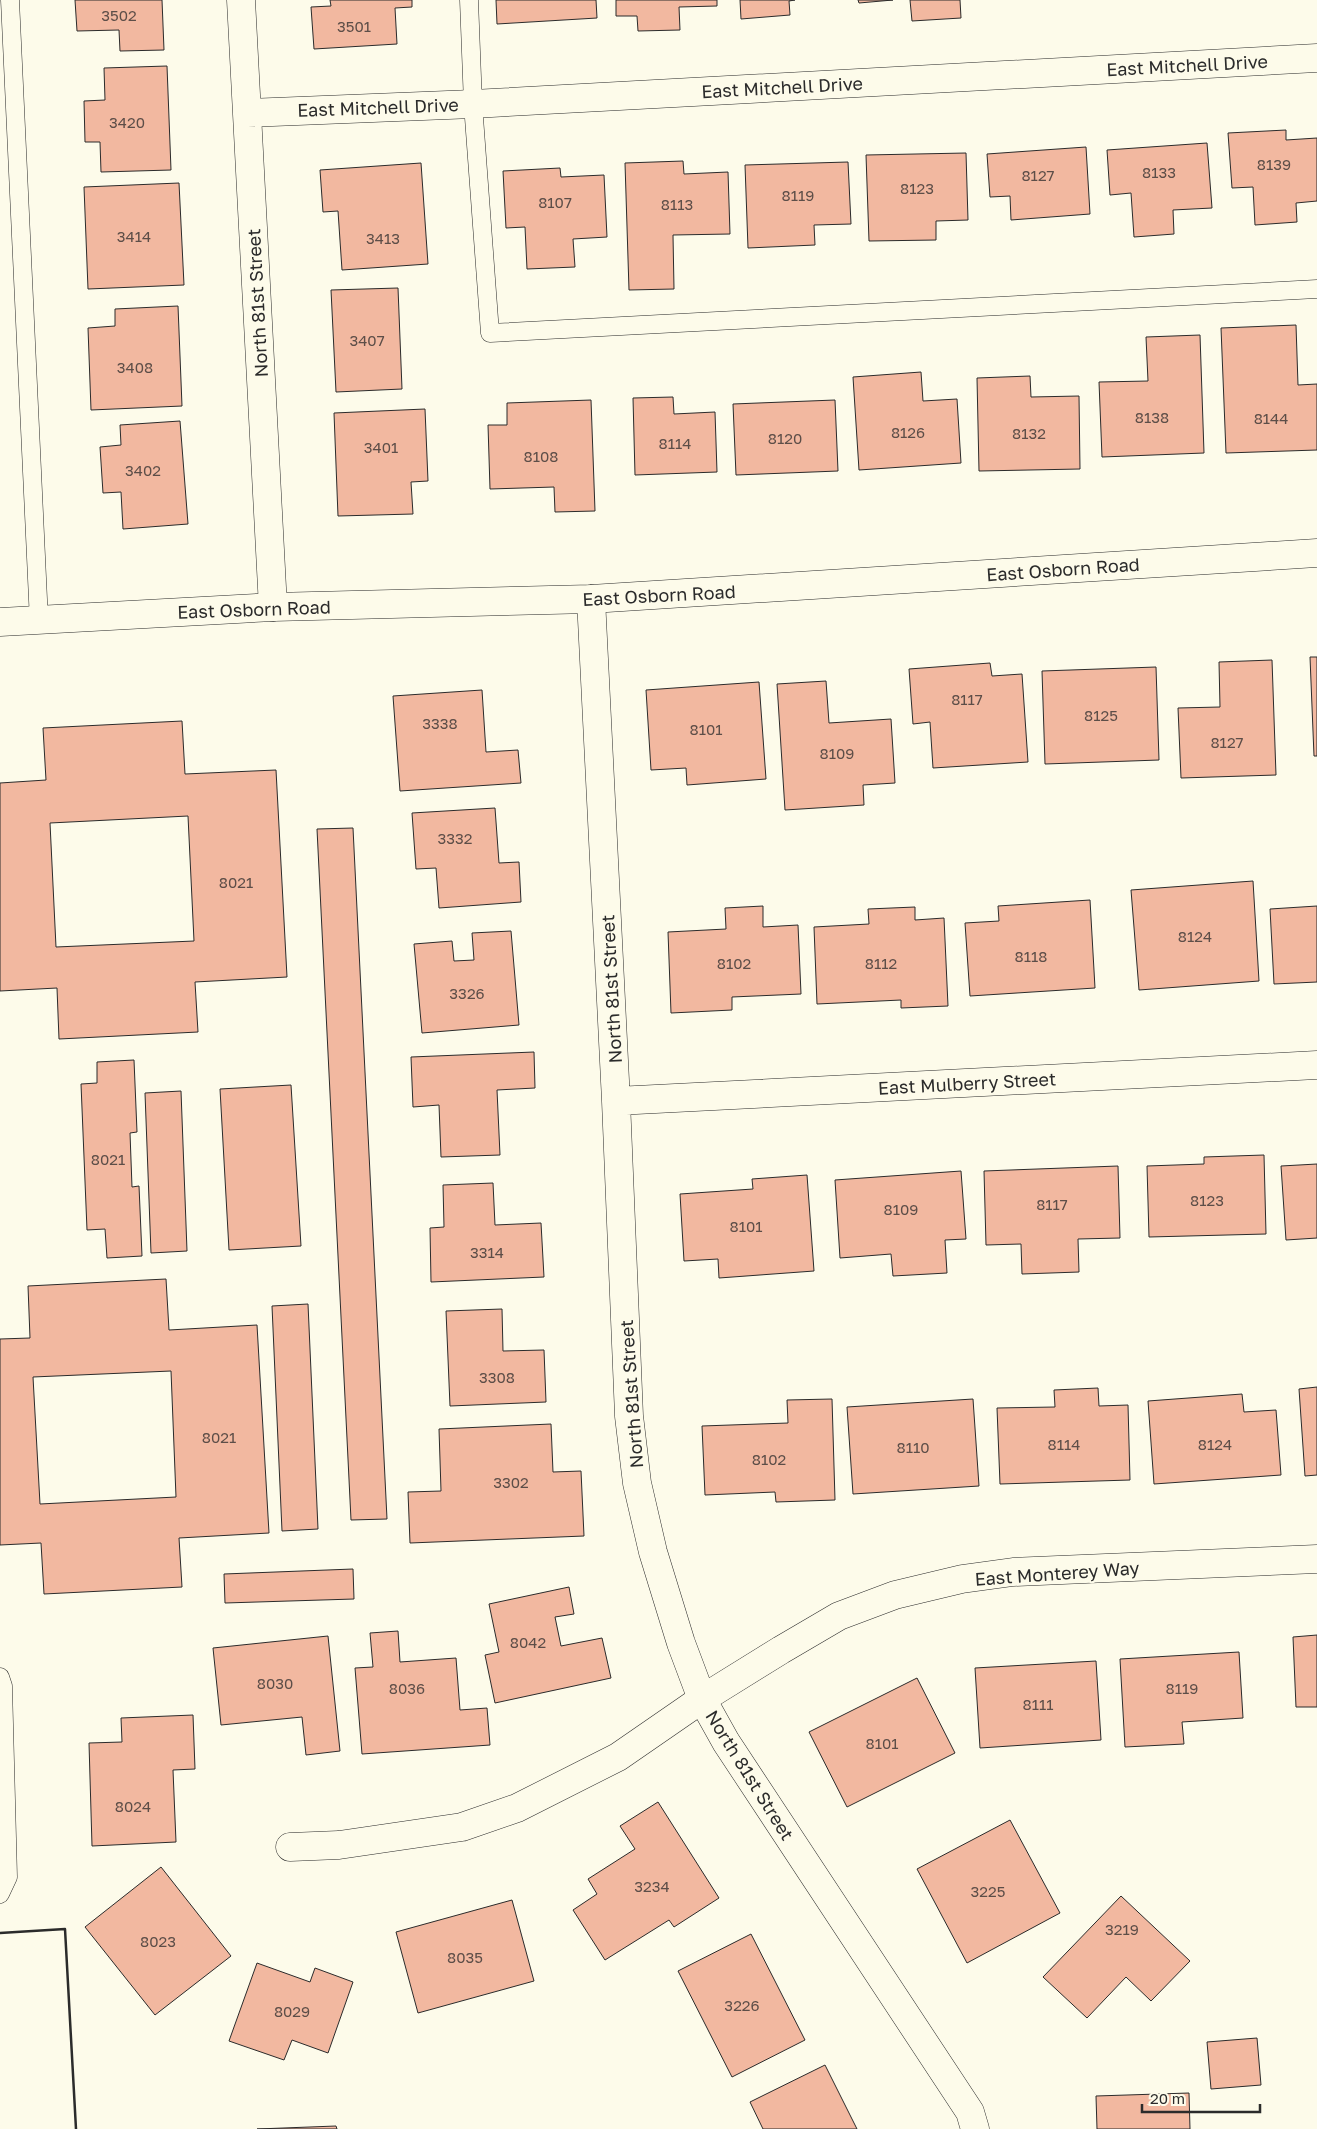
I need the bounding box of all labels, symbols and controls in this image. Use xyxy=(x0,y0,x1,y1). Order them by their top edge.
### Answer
house number: 3502 xyxy=(101,6,137,24)
house number: 3501 xyxy=(337,17,371,35)
street label: East Mitchell Drive xyxy=(1106,50,1268,80)
street label: East Mitchell Drive xyxy=(701,72,863,102)
street label: East Mitchell Drive xyxy=(297,93,459,121)
house number: 3420 xyxy=(109,113,145,131)
house number: 8139 xyxy=(1257,155,1291,173)
house number: 8133 xyxy=(1142,163,1176,181)
house number: 8127 xyxy=(1021,166,1055,184)
house number: 8123 xyxy=(900,179,934,197)
house number: 8119 xyxy=(782,186,814,204)
house number: 8107 xyxy=(538,193,572,211)
house number: 8113 xyxy=(661,195,693,213)
house number: 3414 xyxy=(117,227,151,245)
street label: North 81st Street xyxy=(242,228,272,378)
house number: 3413 xyxy=(366,229,400,247)
house number: 3407 xyxy=(349,331,385,349)
house number: 3408 xyxy=(117,358,153,376)
house number: 8138 xyxy=(1135,408,1169,426)
house number: 8144 xyxy=(1254,409,1288,427)
house number: 8126 xyxy=(891,423,925,441)
house number: 8132 xyxy=(1012,424,1046,442)
house number: 8120 xyxy=(768,429,802,447)
house number: 8114 xyxy=(659,434,691,452)
house number: 3401 xyxy=(364,438,398,456)
house number: 8108 xyxy=(524,447,558,465)
house number: 3402 xyxy=(125,461,161,479)
street label: East Osborn Road xyxy=(986,553,1140,585)
street label: East Osborn Road xyxy=(582,580,736,610)
street label: East Osborn Road xyxy=(177,595,331,623)
house number: 8117 xyxy=(951,690,983,708)
house number: 8125 xyxy=(1084,706,1118,724)
house number: 3338 xyxy=(422,714,458,732)
house number: 8101 xyxy=(689,720,723,738)
house number: 8127 xyxy=(1210,733,1244,751)
house number: 8109 xyxy=(820,744,854,762)
house number: 3332 xyxy=(437,829,473,847)
house number: 8021 xyxy=(219,873,253,891)
street label: North 81st Street xyxy=(596,914,626,1064)
house number: 8124 xyxy=(1178,927,1212,945)
house number: 8118 xyxy=(1015,947,1047,965)
house number: 8102 xyxy=(717,954,751,972)
house number: 8112 xyxy=(865,954,897,972)
house number: 3326 xyxy=(449,984,485,1002)
street label: East Mulberry Street xyxy=(877,1067,1057,1099)
house number: 8021 xyxy=(91,1150,125,1168)
house number: 8123 xyxy=(1190,1191,1224,1209)
house number: 8117 xyxy=(1036,1195,1068,1213)
house number: 8109 xyxy=(884,1200,918,1218)
house number: 8101 xyxy=(729,1217,763,1235)
house number: 3314 xyxy=(470,1243,504,1261)
street label: North 81st Street xyxy=(615,1319,647,1469)
house number: 3308 xyxy=(479,1368,515,1386)
house number: 8021 xyxy=(202,1428,236,1446)
house number: 8114 xyxy=(1048,1435,1080,1453)
house number: 8124 xyxy=(1198,1435,1232,1453)
house number: 8110 xyxy=(896,1438,930,1456)
house number: 8102 xyxy=(752,1450,786,1468)
house number: 3302 xyxy=(493,1473,529,1491)
street label: East Monterey Way xyxy=(974,1556,1140,1590)
house number: 8042 xyxy=(510,1633,546,1651)
house number: 8030 xyxy=(257,1674,293,1692)
house number: 8036 xyxy=(389,1679,425,1697)
house number: 8119 xyxy=(1166,1679,1198,1697)
house number: 8111 xyxy=(1023,1695,1053,1713)
street label: North 81st Street xyxy=(701,1706,799,1844)
house number: 8101 xyxy=(865,1734,899,1752)
house number: 8024 xyxy=(115,1797,151,1815)
house number: 3234 xyxy=(634,1877,670,1895)
house number: 3225 xyxy=(971,1882,1005,1900)
house number: 3219 xyxy=(1105,1920,1139,1938)
house number: 8023 xyxy=(140,1932,176,1950)
house number: 8035 xyxy=(447,1948,483,1966)
house number: 3226 xyxy=(724,1996,760,2014)
house number: 8029 xyxy=(274,2002,310,2020)
scale bar xyxy=(1142,2082,1260,2114)
text: 20 m xyxy=(1150,2089,1185,2107)

